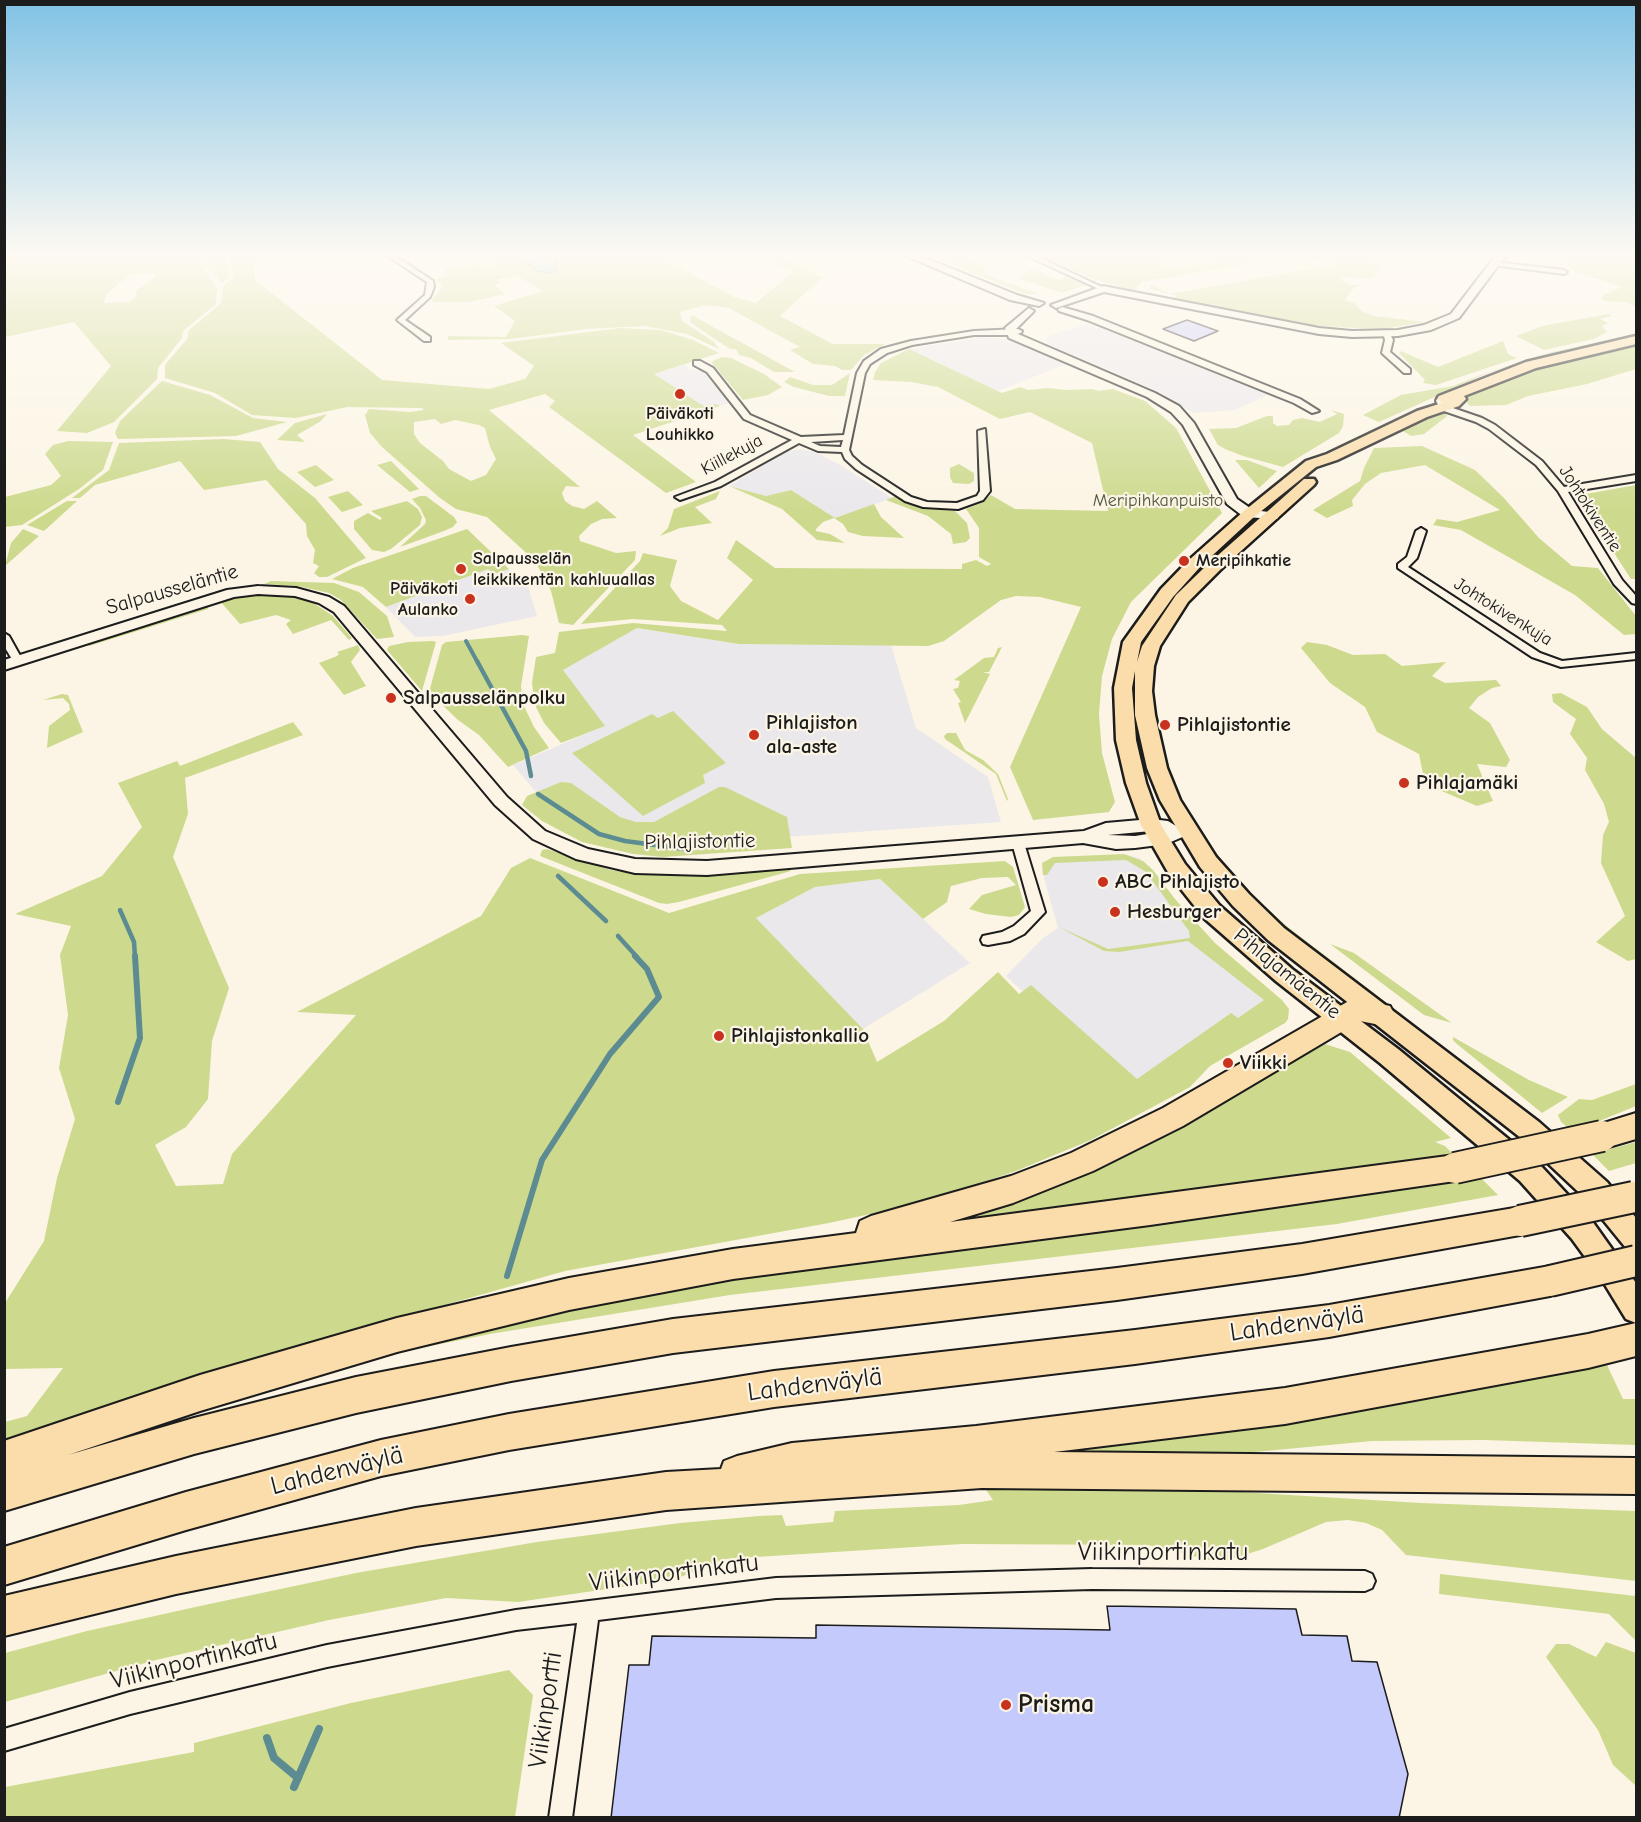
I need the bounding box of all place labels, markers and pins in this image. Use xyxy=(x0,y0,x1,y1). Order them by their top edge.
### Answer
marker: Päiväkoti Louhikko xyxy=(673,387,687,401)
place label: Päiväkoti Louhikko xyxy=(646,403,714,446)
place label: Salpausselän leikkikentän kahluuallas xyxy=(473,548,655,590)
place label: Meripihkatie xyxy=(1196,550,1291,572)
marker: Meripihkatie xyxy=(1177,554,1191,568)
marker: Salpausselän leikkikentän kahluuallas xyxy=(454,562,468,576)
place label: Päiväkoti Aulanko xyxy=(390,578,458,620)
marker: Päiväkoti Aulanko xyxy=(463,592,477,606)
place label: Salpausselänpolku xyxy=(403,685,566,711)
marker: Salpausselänpolku xyxy=(384,691,398,705)
place label: Pihlajiston ala-aste xyxy=(766,710,858,760)
place label: Pihlajistontie xyxy=(1177,712,1291,738)
marker: Pihlajistontie xyxy=(1158,718,1172,732)
marker: Pihlajiston ala-aste xyxy=(747,728,761,742)
place label: Pihlajamäki xyxy=(1416,770,1518,796)
marker: Pihlajamäki xyxy=(1397,776,1411,790)
place label: ABC Pihlajisto xyxy=(1115,869,1240,895)
marker: ABC Pihlajisto xyxy=(1096,875,1110,889)
place label: Hesburger xyxy=(1127,899,1221,925)
marker: Hesburger xyxy=(1108,905,1122,919)
place label: Pihlajistonkallio xyxy=(731,1023,869,1049)
marker: Pihlajistonkallio xyxy=(712,1029,726,1043)
place label: Viikki xyxy=(1240,1050,1287,1076)
marker: Viikki xyxy=(1221,1056,1235,1070)
place label: Prisma xyxy=(1018,1689,1094,1721)
marker: Prisma xyxy=(999,1698,1013,1712)

